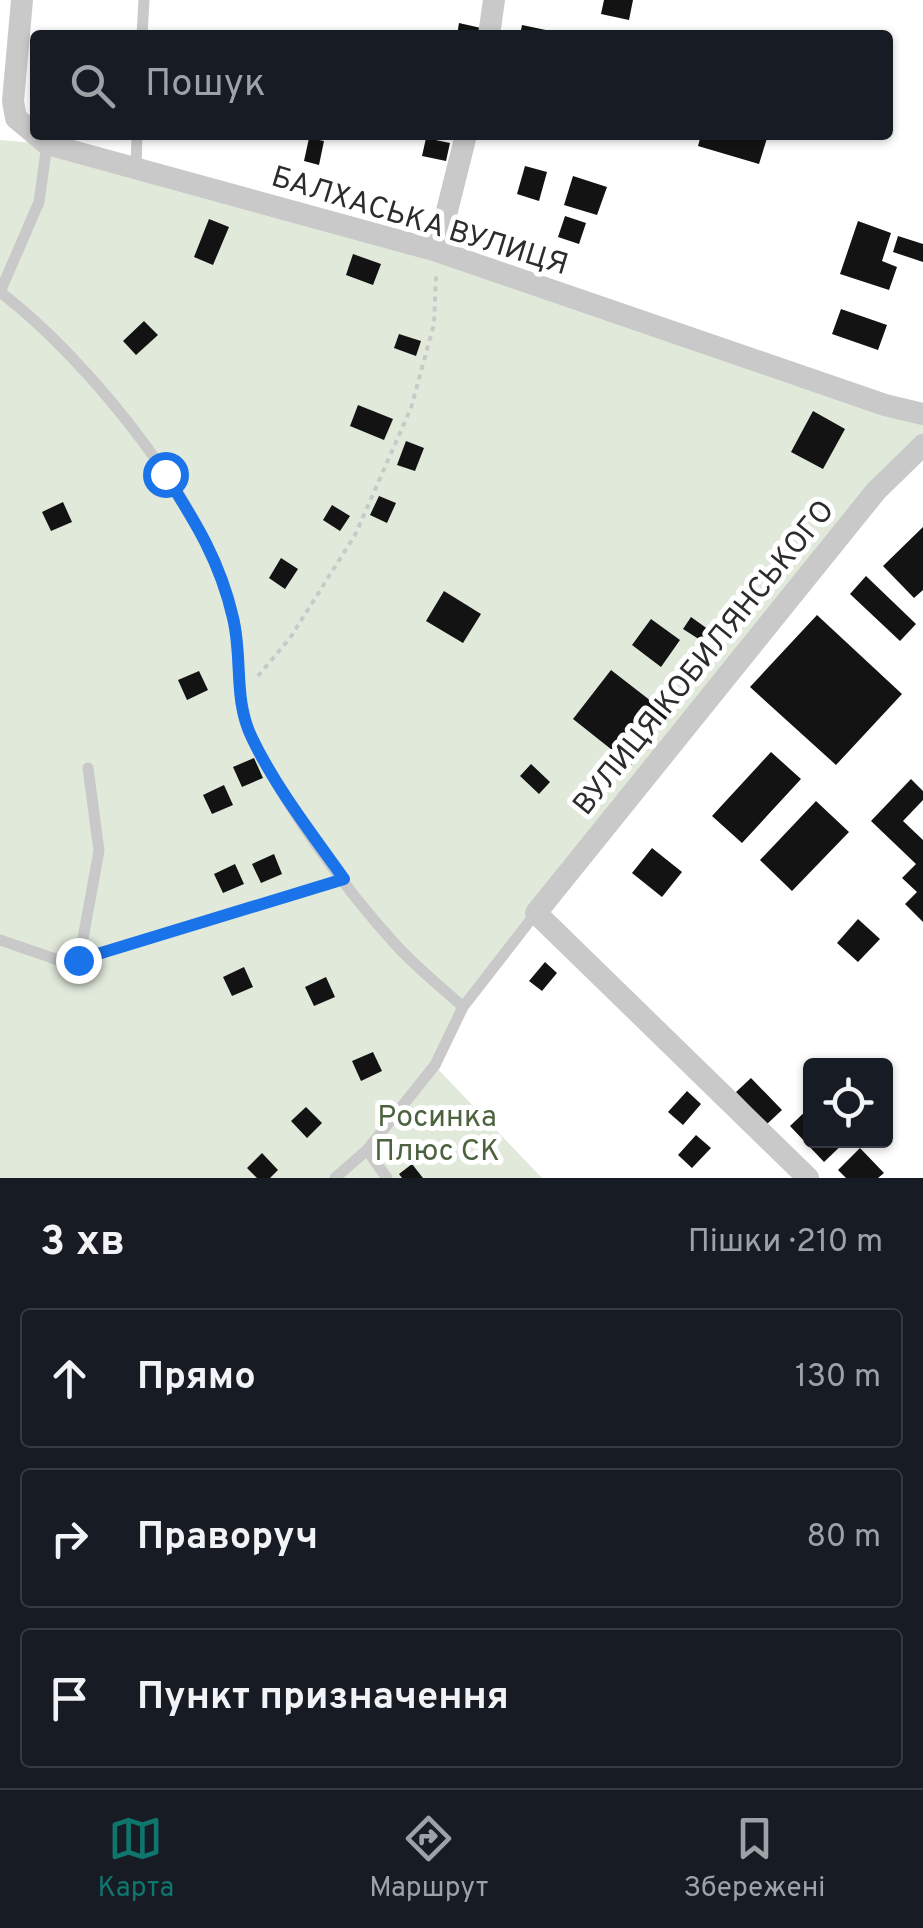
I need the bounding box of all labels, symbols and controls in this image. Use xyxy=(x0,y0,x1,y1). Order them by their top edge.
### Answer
search box xyxy=(30,30,893,140)
icon: search xyxy=(65,58,120,113)
text: Пошук xyxy=(145,61,266,110)
street label: БАЛХАСЬКА ВУЛИЦЯ xyxy=(266,160,572,285)
route start xyxy=(143,452,189,498)
street label: ВУЛИЦЯ КОБИЛЯНСЬКОГО xyxy=(566,494,844,824)
route end xyxy=(56,938,102,984)
map controls xyxy=(803,1058,893,1148)
button: locate xyxy=(803,1058,893,1148)
park label: Росинка Плюс СК xyxy=(374,1100,500,1171)
text: 3 хв xyxy=(40,1217,125,1270)
text: Пішки · 210 m xyxy=(688,1223,883,1263)
icon: ahead xyxy=(42,1351,97,1406)
text: Прямо xyxy=(137,1354,256,1403)
text: 130 m xyxy=(795,1358,881,1398)
icon: right xyxy=(42,1511,97,1566)
text: Праворуч xyxy=(137,1514,318,1563)
text: 80 m xyxy=(807,1518,881,1558)
icon: arrive xyxy=(42,1671,97,1726)
text: Пункт призначення xyxy=(137,1674,509,1723)
tab: Карта xyxy=(98,1811,174,1907)
tab: Маршрут xyxy=(369,1811,488,1907)
tab: Збережені xyxy=(683,1811,825,1907)

